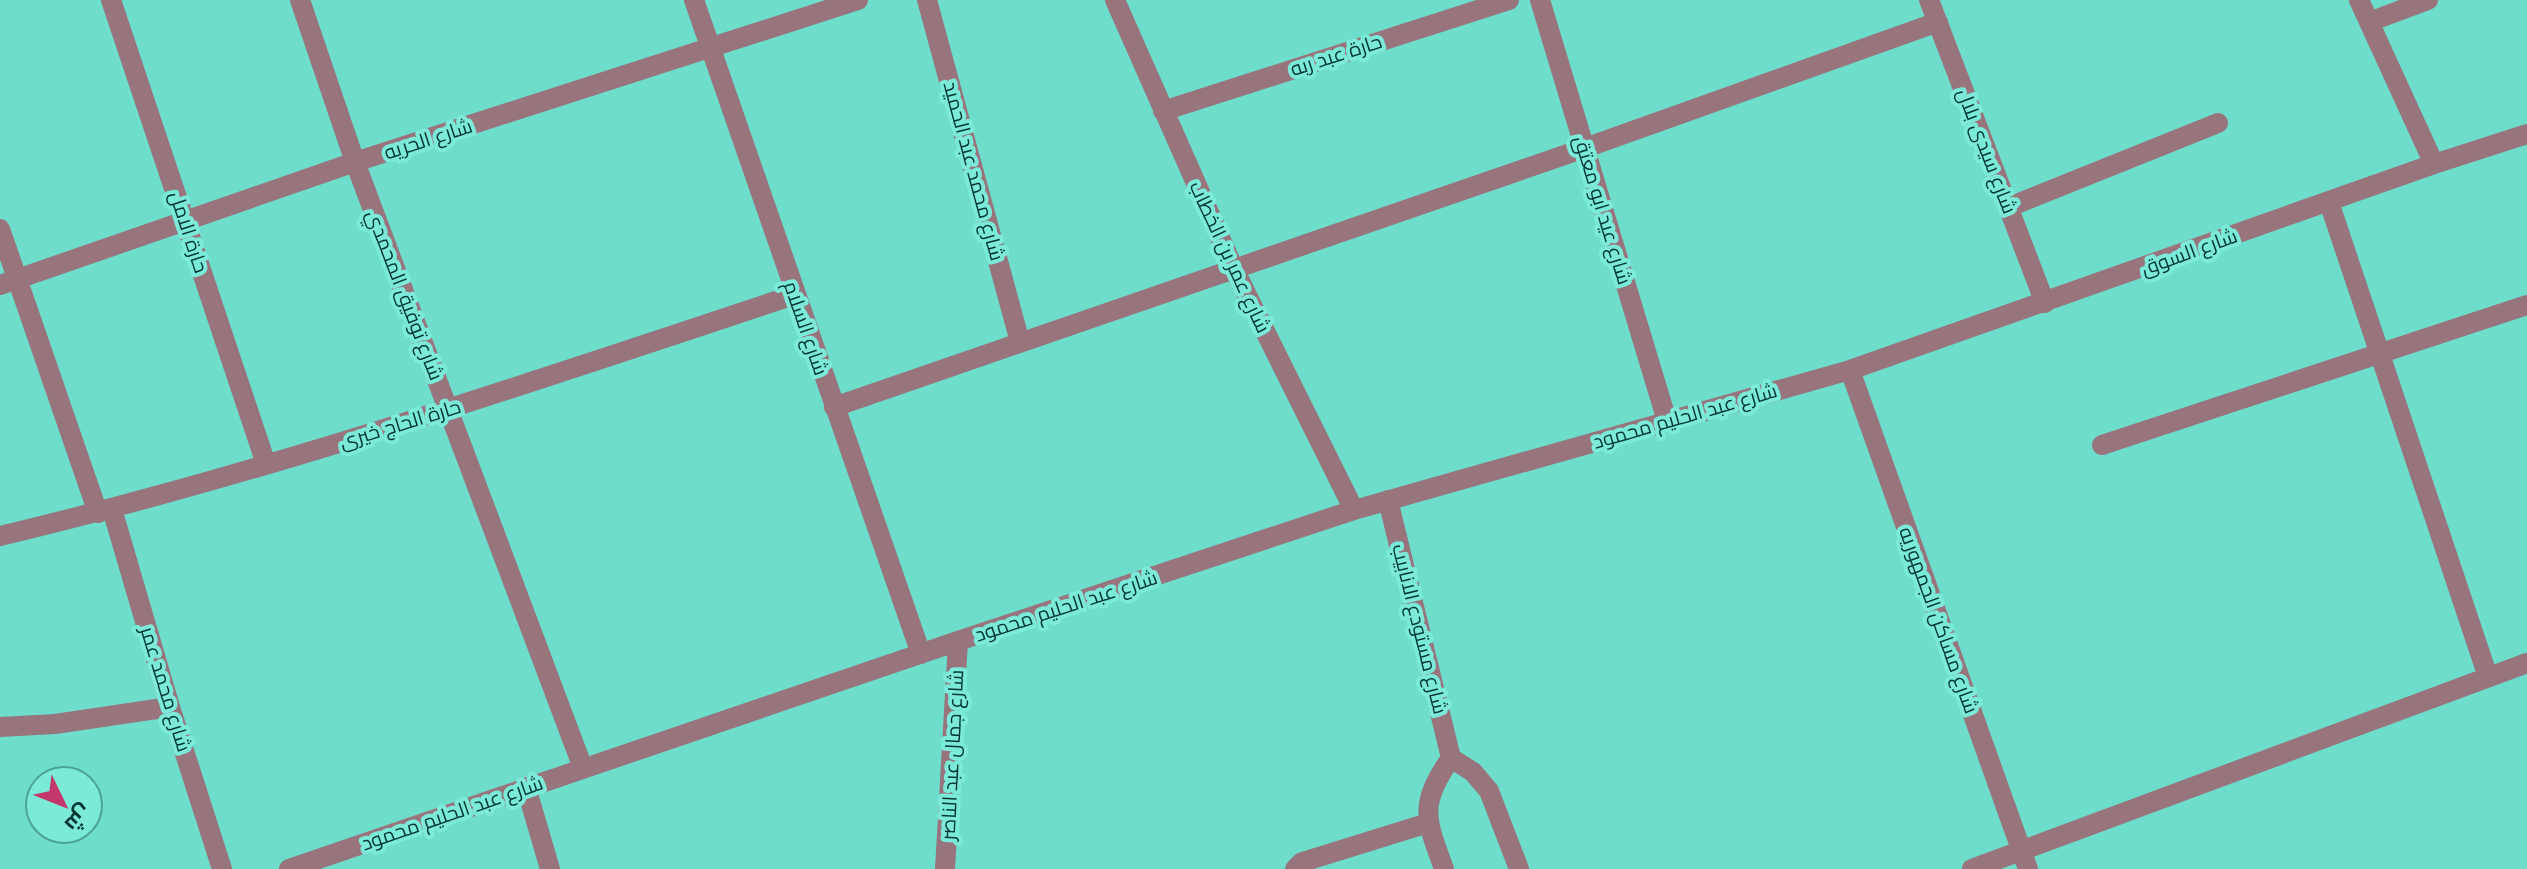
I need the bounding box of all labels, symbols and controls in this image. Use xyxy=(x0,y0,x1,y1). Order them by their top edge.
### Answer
street label: حارة عبد ربه xyxy=(1287,27,1385,82)
street label: شارع محمد عبد الحميد xyxy=(937,78,1011,264)
street label: شارع سيدى بلال xyxy=(1950,84,2024,218)
street label: شارع الحريه xyxy=(380,112,476,166)
street label: شارع عيد ابو معتق xyxy=(1567,132,1639,288)
street label: شارع عمر بن الخطاب xyxy=(1183,176,1277,338)
street label: حارة الامل xyxy=(164,188,215,276)
street label: شارع توفيق المحمدي xyxy=(358,206,450,385)
street label: شارع السوق xyxy=(2137,222,2241,282)
street label: شارع السلام xyxy=(777,277,835,379)
street label: شارع عبد الحليم محمود xyxy=(1590,376,1780,456)
street label: حارة الحاج خيرى xyxy=(336,392,464,456)
street label: شارع مساكن الجمهوريه xyxy=(1892,523,1986,717)
street label: شارع مستودع الانابيب xyxy=(1385,541,1455,717)
street label: شارع عبد الحليم محمود xyxy=(971,563,1161,649)
street label: شارع محمد عمر xyxy=(133,622,198,755)
street label: شارع جمال عبد الناصر xyxy=(933,669,970,842)
north arrow xyxy=(24,765,104,845)
street label: شارع عبد الحليم محمود xyxy=(357,769,547,857)
text: ش xyxy=(59,799,100,840)

